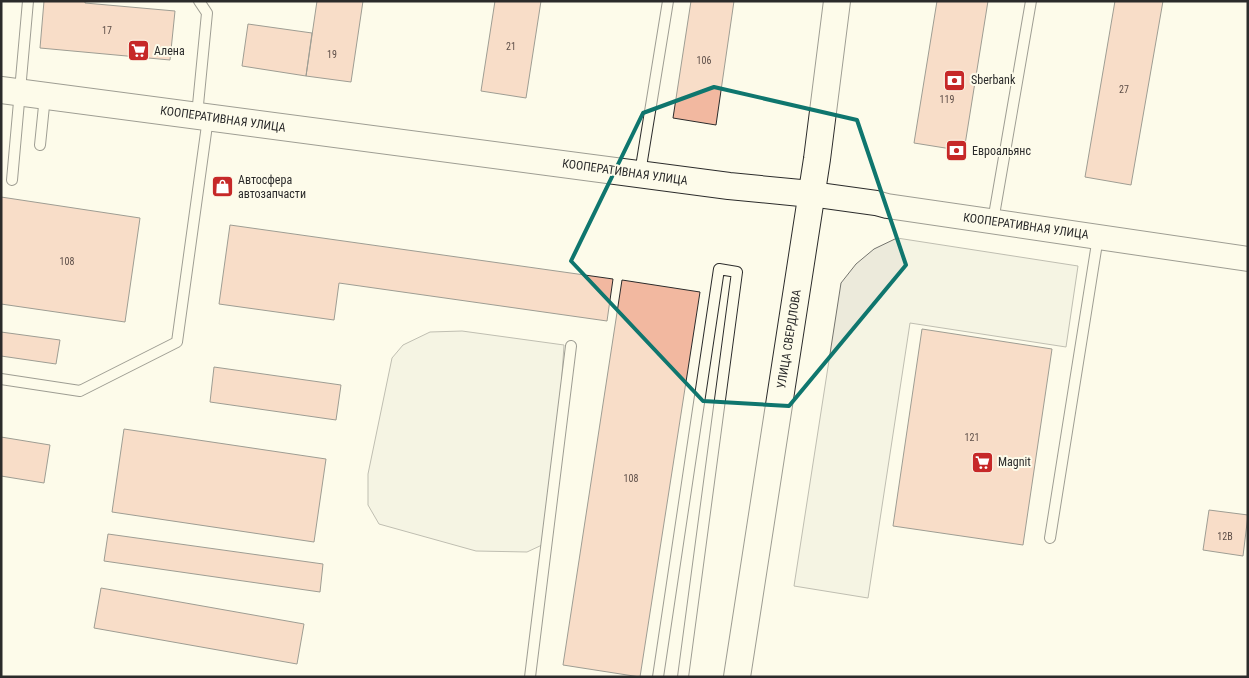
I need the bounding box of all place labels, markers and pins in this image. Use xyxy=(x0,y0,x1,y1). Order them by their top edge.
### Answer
supermarket icon: Алена xyxy=(126,39,150,63)
place label: Алена xyxy=(154,44,185,58)
bank icon: Sberbank xyxy=(943,68,967,92)
place label: Sberbank xyxy=(971,73,1016,87)
bank icon: Евроальянс xyxy=(944,139,968,163)
place label: Евроальянс xyxy=(972,144,1031,158)
place label: Автосфера автозапчасти xyxy=(238,173,306,201)
shop icon: Автосфера автозапчасти xyxy=(210,175,234,199)
supermarket icon: Magnit xyxy=(970,450,994,474)
place label: Magnit xyxy=(998,455,1031,469)

